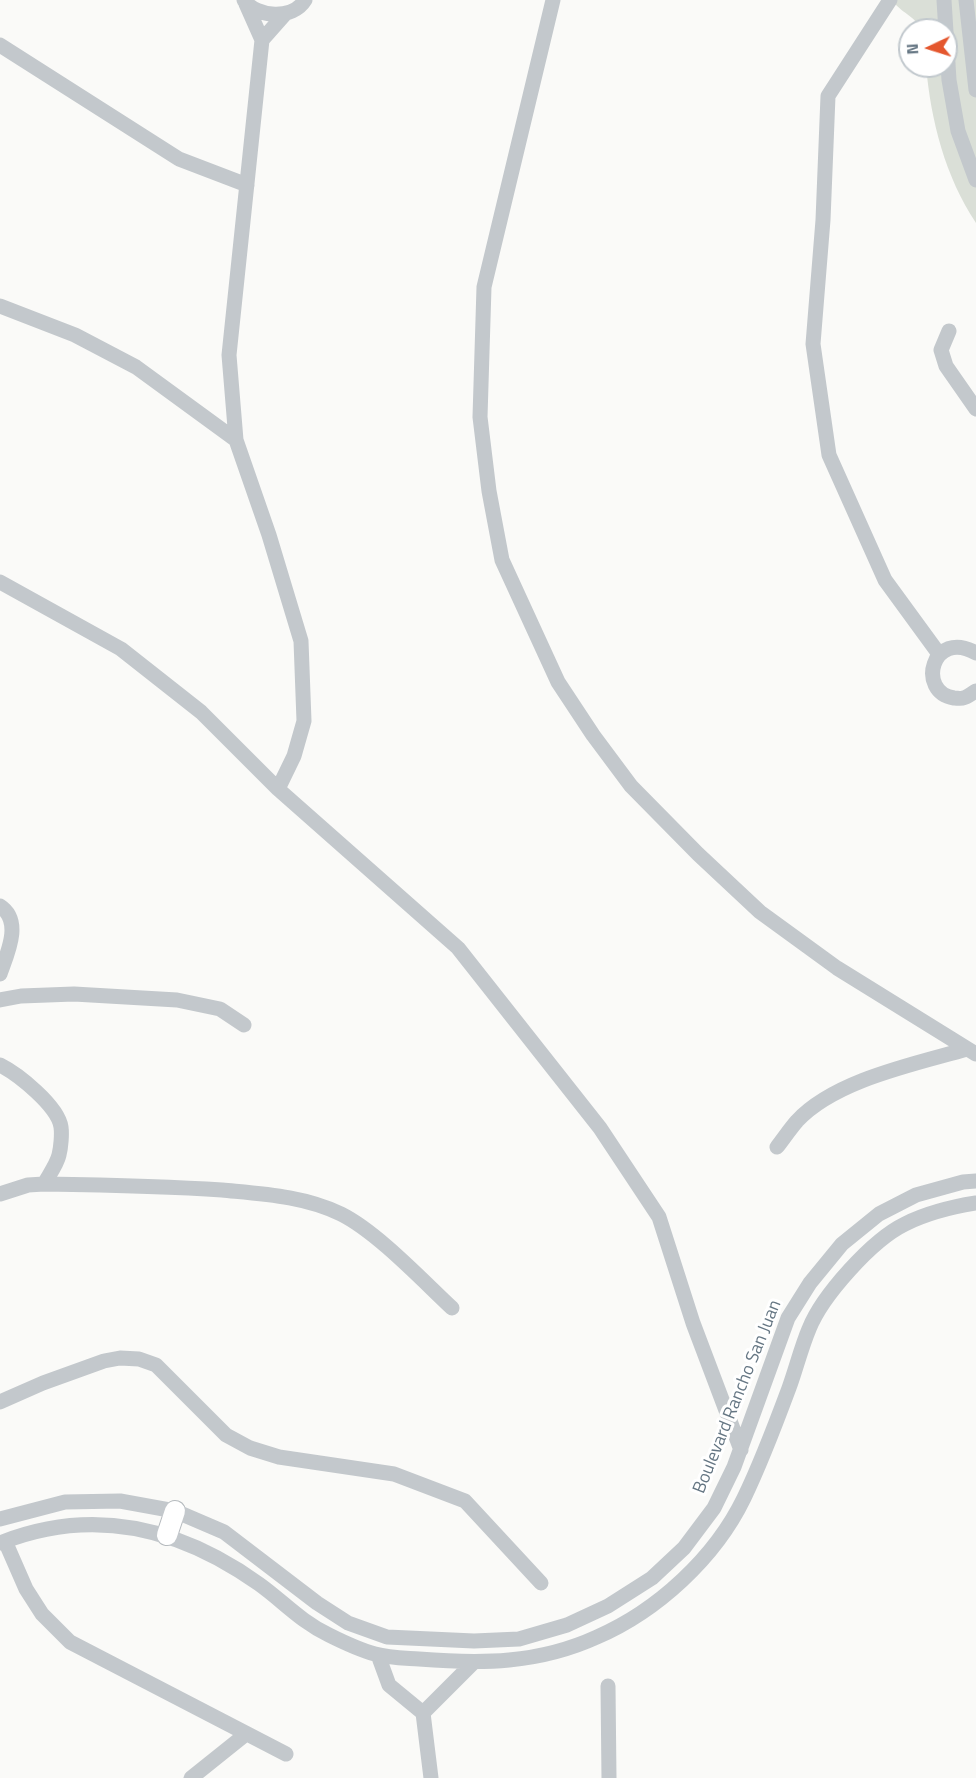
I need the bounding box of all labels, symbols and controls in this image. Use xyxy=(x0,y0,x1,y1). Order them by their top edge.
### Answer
north arrow xyxy=(898,18,958,78)
text: N xyxy=(900,43,924,55)
street label: Boulevard Rancho San Juan xyxy=(689,1297,787,1497)

